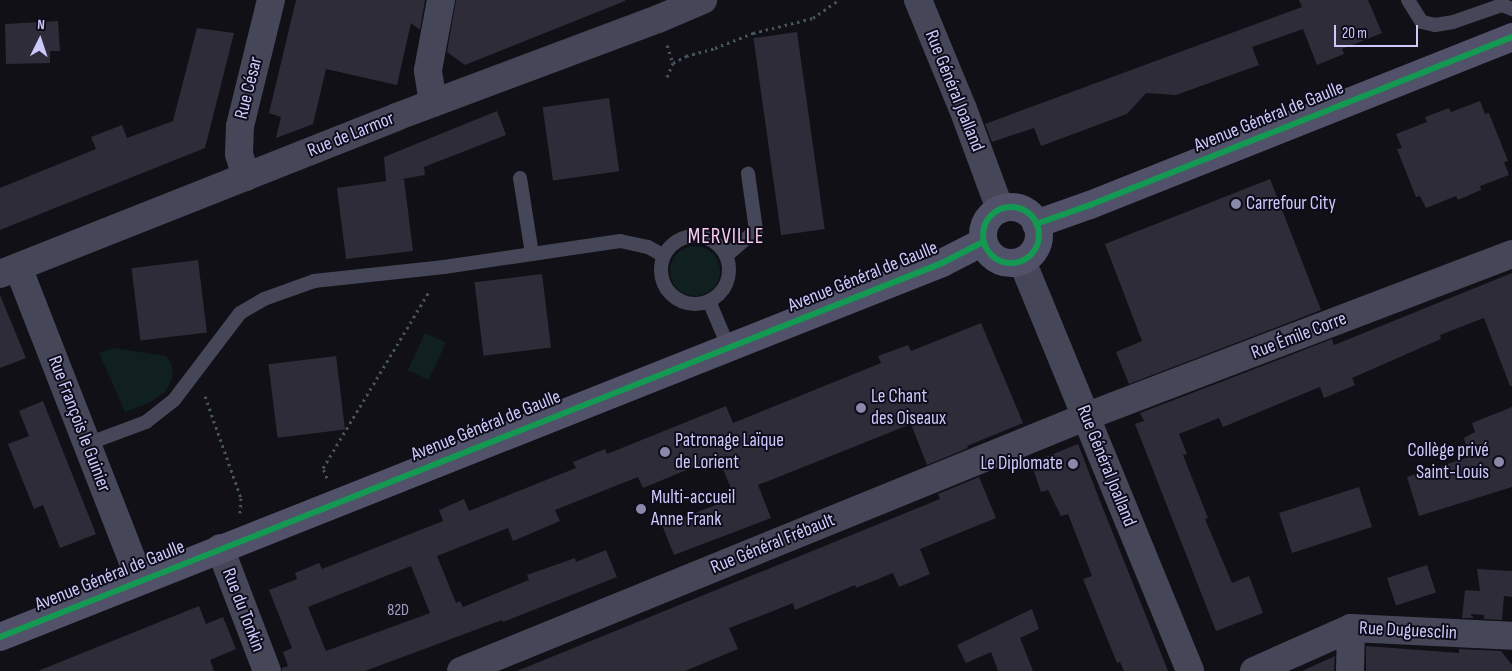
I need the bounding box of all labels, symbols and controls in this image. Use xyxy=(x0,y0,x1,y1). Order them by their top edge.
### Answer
north arrow xyxy=(15,15,65,65)
scale bar xyxy=(1337,15,1421,47)
text: N xyxy=(37,16,45,33)
text: 20 m xyxy=(1342,24,1367,43)
street label: Rue Général Joalland xyxy=(919,27,989,155)
street label: Rue César xyxy=(230,54,268,122)
street label: Avenue Général de Gaulle xyxy=(1191,77,1347,157)
street label: Rue de Larmor xyxy=(304,107,398,163)
place label: Carrefour City xyxy=(1246,193,1336,215)
marker: Carrefour City xyxy=(1230,198,1242,210)
district label: MERVILLE xyxy=(687,224,765,250)
street label: Avenue Général de Gaulle xyxy=(785,237,941,317)
street label: Rue Émile Corre xyxy=(1248,307,1350,365)
street label: Rue François le Guinier xyxy=(43,353,115,495)
street label: Avenue Général de Gaulle xyxy=(408,386,564,466)
place label: Le Chant des Oiseaux xyxy=(871,386,946,430)
marker: Le Chant des Oiseaux xyxy=(855,402,867,414)
street label: Rue Général Joalland xyxy=(1071,402,1141,530)
place label: Patronage Laïque de Lorient xyxy=(675,430,784,474)
place label: Collège privé Saint-Louis xyxy=(1408,440,1489,484)
marker: Patronage Laïque de Lorient xyxy=(659,446,671,458)
place label: Le Diplomate xyxy=(981,453,1063,475)
marker: Collège privé Saint-Louis xyxy=(1493,456,1505,468)
marker: Le Diplomate xyxy=(1067,458,1079,470)
place label: Multi-accueil Anne Frank xyxy=(651,487,735,531)
marker: Multi-accueil Anne Frank xyxy=(635,503,647,515)
street label: Rue Général Frébault xyxy=(708,509,838,579)
street label: Avenue Général de Gaulle xyxy=(32,536,188,616)
street label: Rue du Tonkin xyxy=(217,565,269,655)
house number: 82D xyxy=(387,601,409,621)
street label: Rue Duguesclin xyxy=(1359,617,1457,645)

